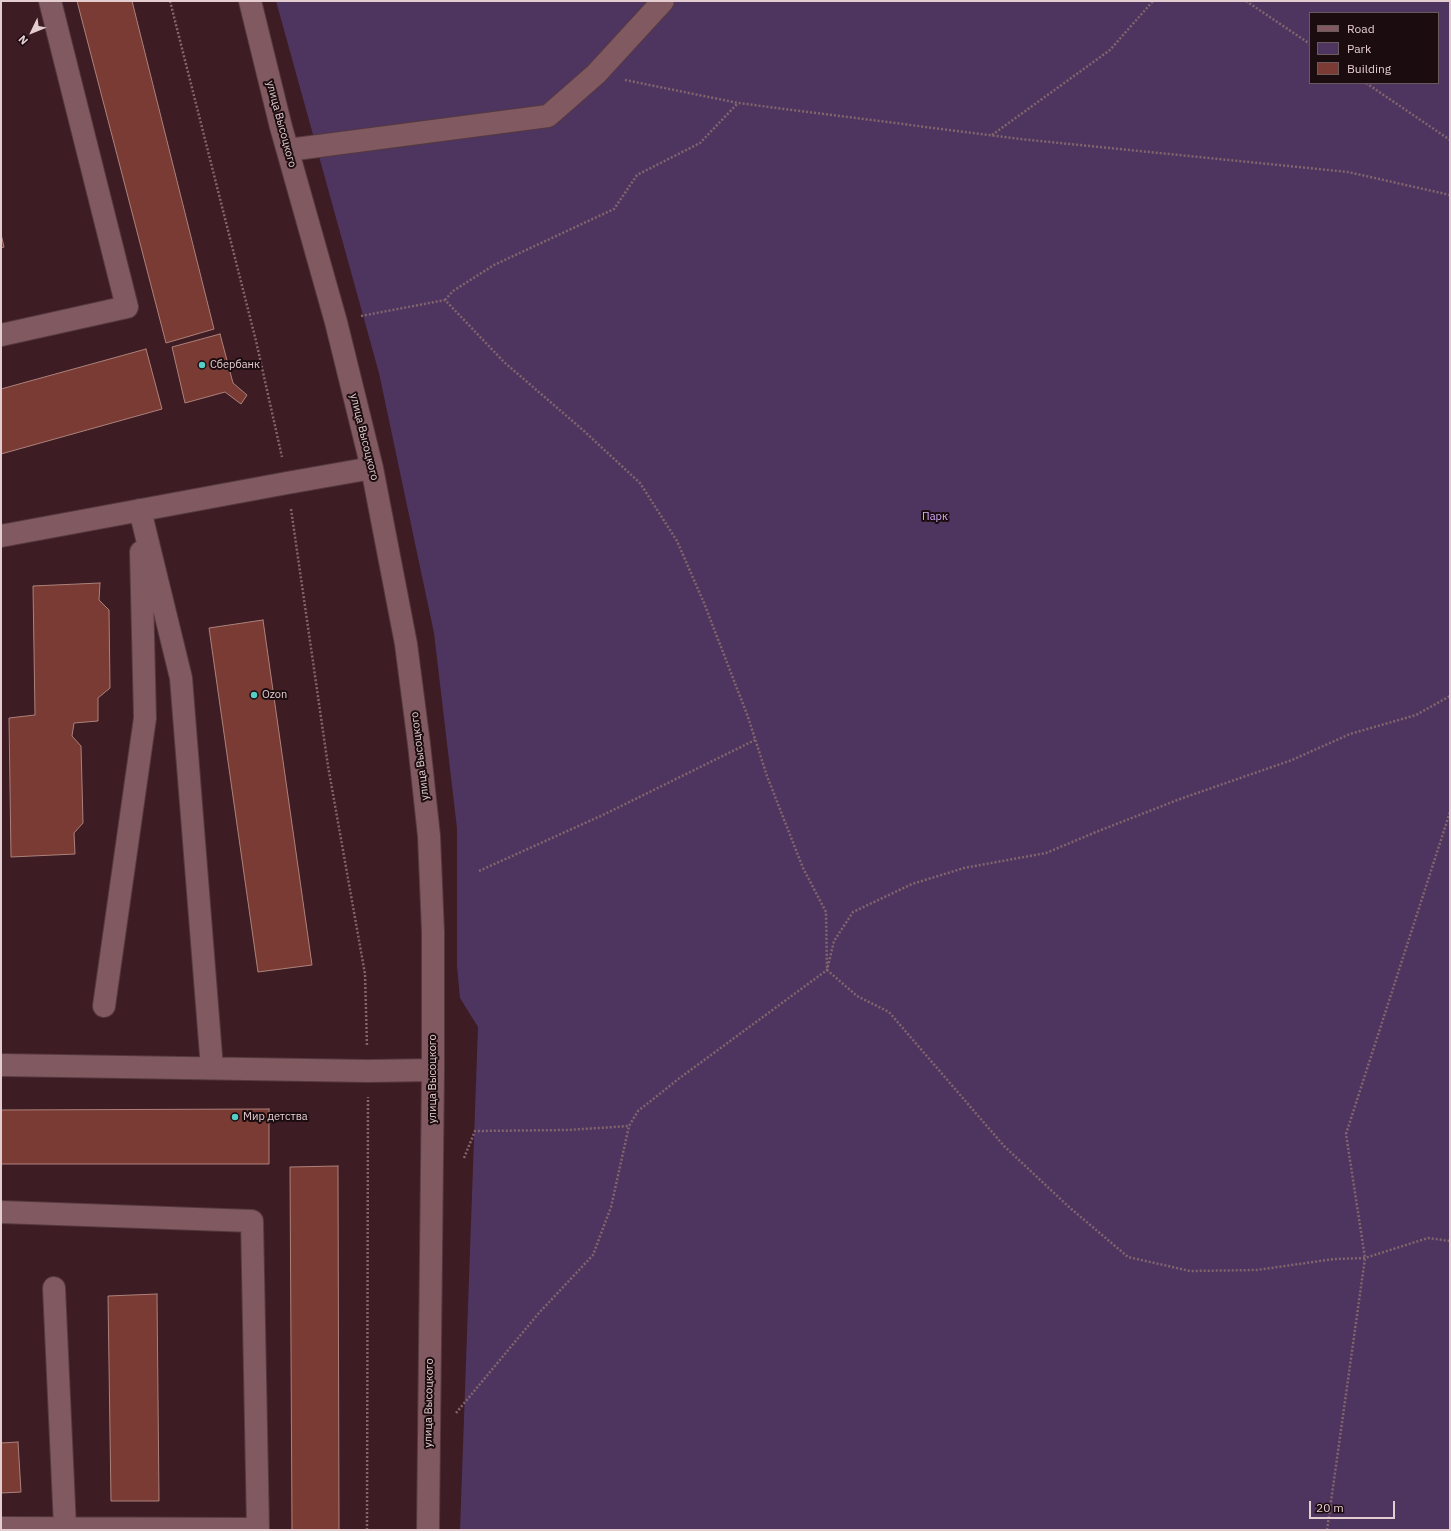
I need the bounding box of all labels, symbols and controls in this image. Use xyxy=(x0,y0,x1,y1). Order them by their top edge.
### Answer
north arrow xyxy=(12,12,52,52)
legend xyxy=(1309,12,1439,84)
text: Road xyxy=(1347,21,1375,36)
text: N xyxy=(15,32,31,48)
text: Park xyxy=(1347,41,1371,56)
text: Building xyxy=(1347,61,1391,76)
street label: улица Высоцкого xyxy=(263,79,299,169)
place label: Сбербанк xyxy=(210,358,260,372)
marker: Сбербанк xyxy=(197,360,207,370)
street label: улица Высоцкого xyxy=(347,392,381,482)
park label: Парк xyxy=(922,510,948,524)
place label: Ozon xyxy=(262,688,287,702)
marker: Ozon xyxy=(249,690,259,700)
street label: улица Высоцкого xyxy=(408,711,432,801)
street label: улица Высоцкого xyxy=(426,1034,440,1124)
place label: Мир детства xyxy=(243,1110,308,1124)
marker: Мир детства xyxy=(230,1112,240,1122)
street label: улица Высоцкого xyxy=(422,1358,436,1448)
scale bar xyxy=(1311,1493,1397,1519)
text: 20 m xyxy=(1316,1500,1344,1515)

